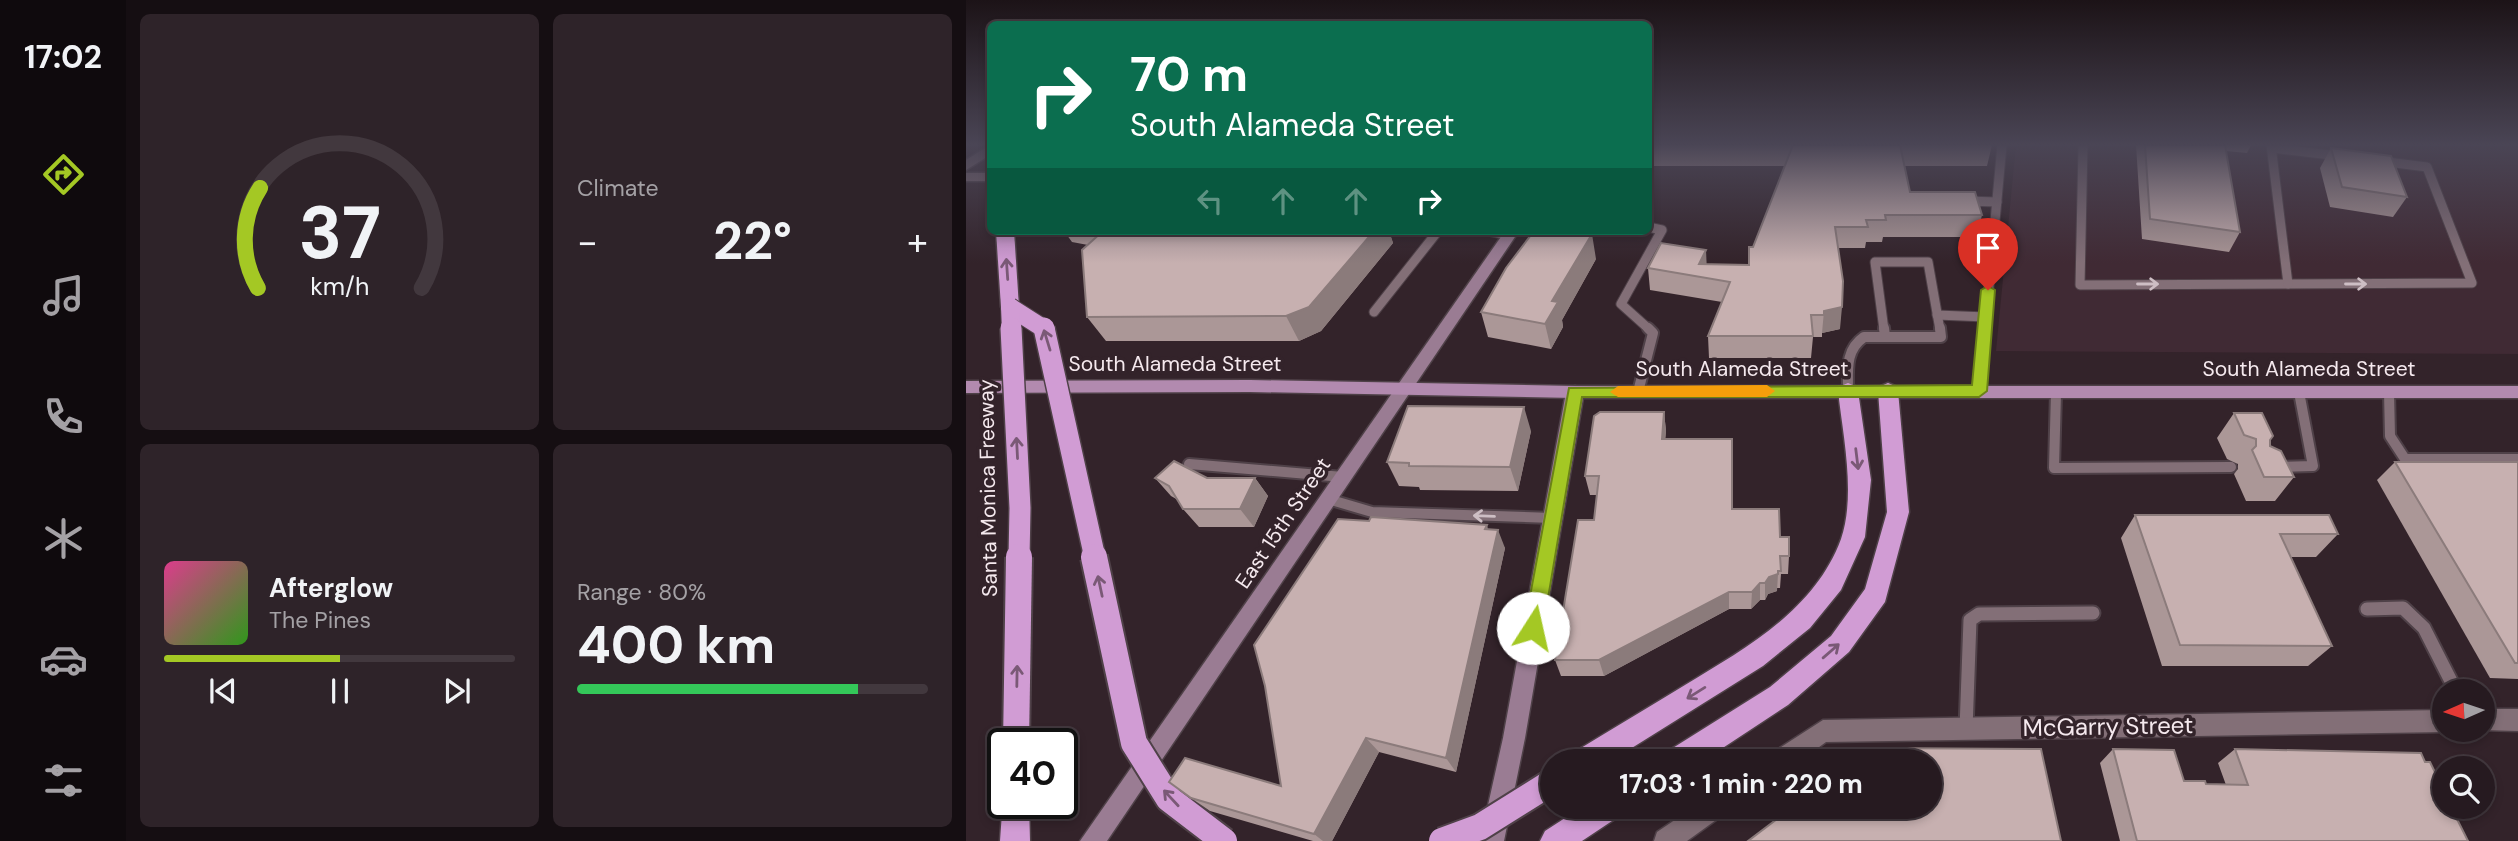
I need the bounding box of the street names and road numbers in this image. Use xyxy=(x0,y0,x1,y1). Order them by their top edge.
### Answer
street label: South Alameda Street xyxy=(1069,350,1281,378)
street label: South Alameda Street xyxy=(1636,355,1848,383)
street label: South Alameda Street xyxy=(2203,355,2415,383)
street label: Santa Monica Freeway xyxy=(972,379,1004,597)
street label: East 15th Street xyxy=(1229,452,1337,594)
street label: McGarry Street xyxy=(2022,709,2194,743)

